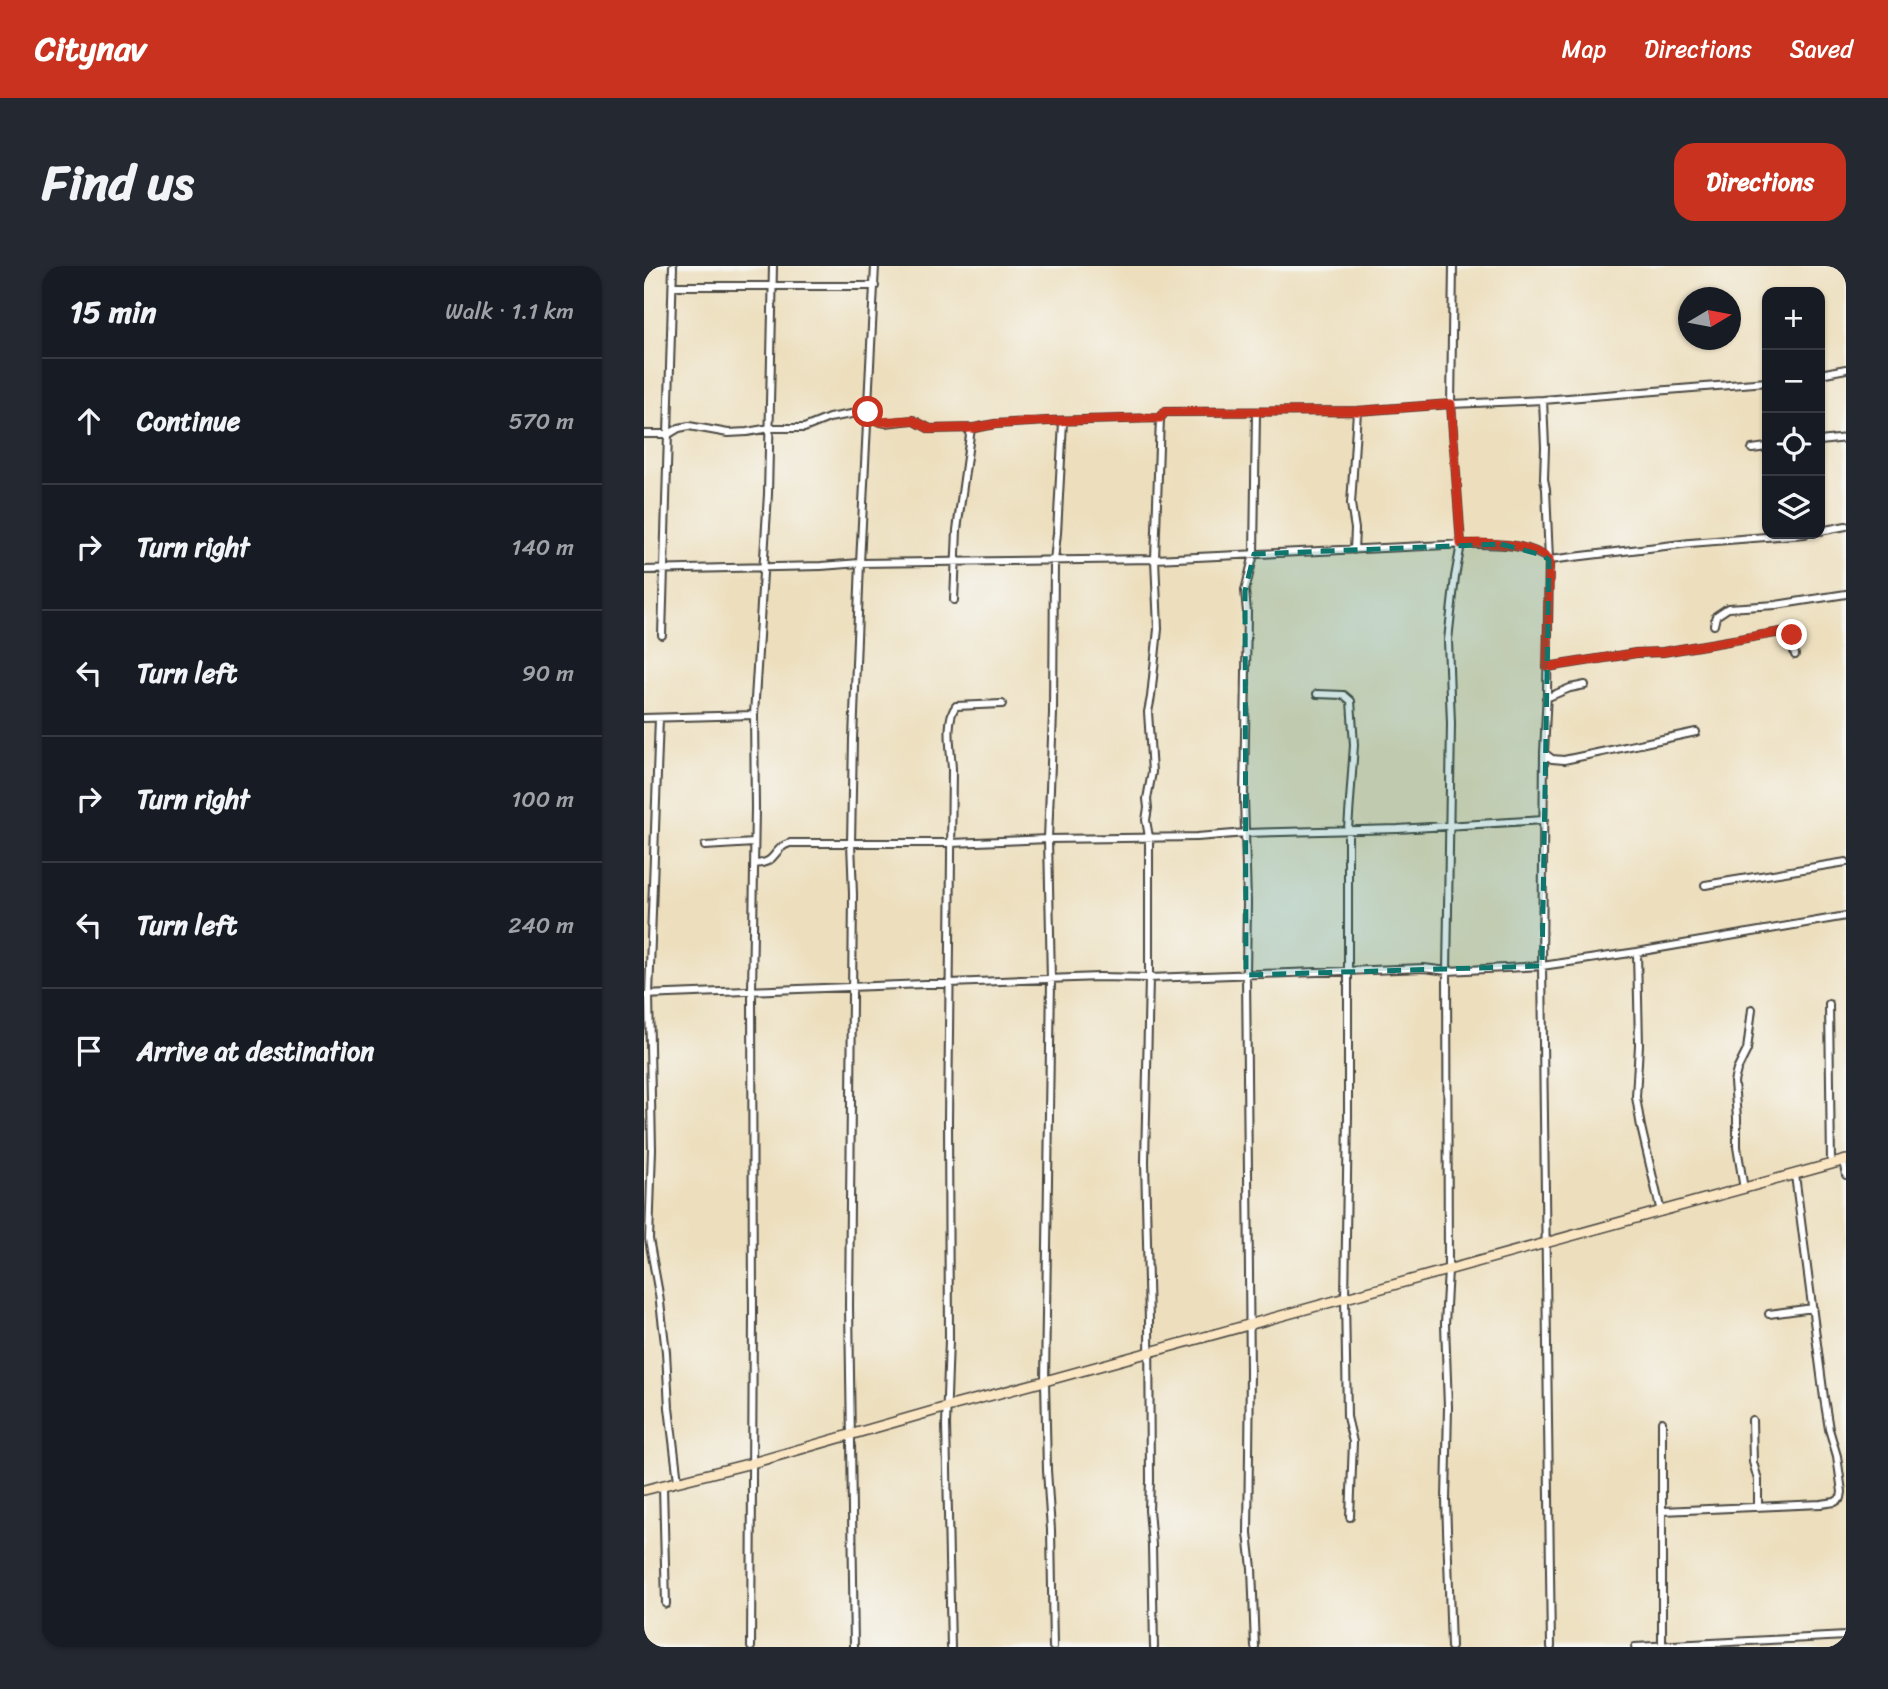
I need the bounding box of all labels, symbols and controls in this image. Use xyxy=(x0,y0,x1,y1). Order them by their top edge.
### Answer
text: Citynav xyxy=(35,20,146,78)
text: Map xyxy=(1562,28,1606,70)
text: Directions xyxy=(1644,28,1752,70)
text: Saved xyxy=(1790,28,1853,70)
text: Find us xyxy=(42,139,194,226)
button: Directions xyxy=(1674,143,1846,221)
text: 15 min xyxy=(70,285,157,339)
north arrow xyxy=(1678,287,1741,350)
map controls xyxy=(1762,287,1825,539)
button: + xyxy=(1762,287,1825,350)
text: Walk · 1.1 km xyxy=(445,291,574,332)
button: − xyxy=(1762,350,1825,413)
route start xyxy=(852,396,883,427)
text: Continue xyxy=(137,398,240,444)
text: 570 m xyxy=(509,401,574,442)
icon: ahead xyxy=(70,402,108,440)
button: locate xyxy=(1762,413,1825,476)
button: layers xyxy=(1762,476,1825,539)
text: Turn right xyxy=(137,524,250,570)
text: 140 m xyxy=(512,527,574,568)
icon: right xyxy=(70,528,108,566)
route end xyxy=(1776,619,1807,650)
text: Turn left xyxy=(137,650,237,696)
text: 90 m xyxy=(522,653,574,694)
icon: left xyxy=(70,654,108,692)
text: Turn right xyxy=(137,776,250,822)
text: 100 m xyxy=(511,779,574,820)
icon: right xyxy=(70,780,108,818)
text: Turn left xyxy=(137,902,237,948)
text: 240 m xyxy=(508,905,574,946)
icon: left xyxy=(70,906,108,944)
text: Arrive at destination xyxy=(137,1028,374,1074)
icon: arrive xyxy=(70,1032,108,1070)

